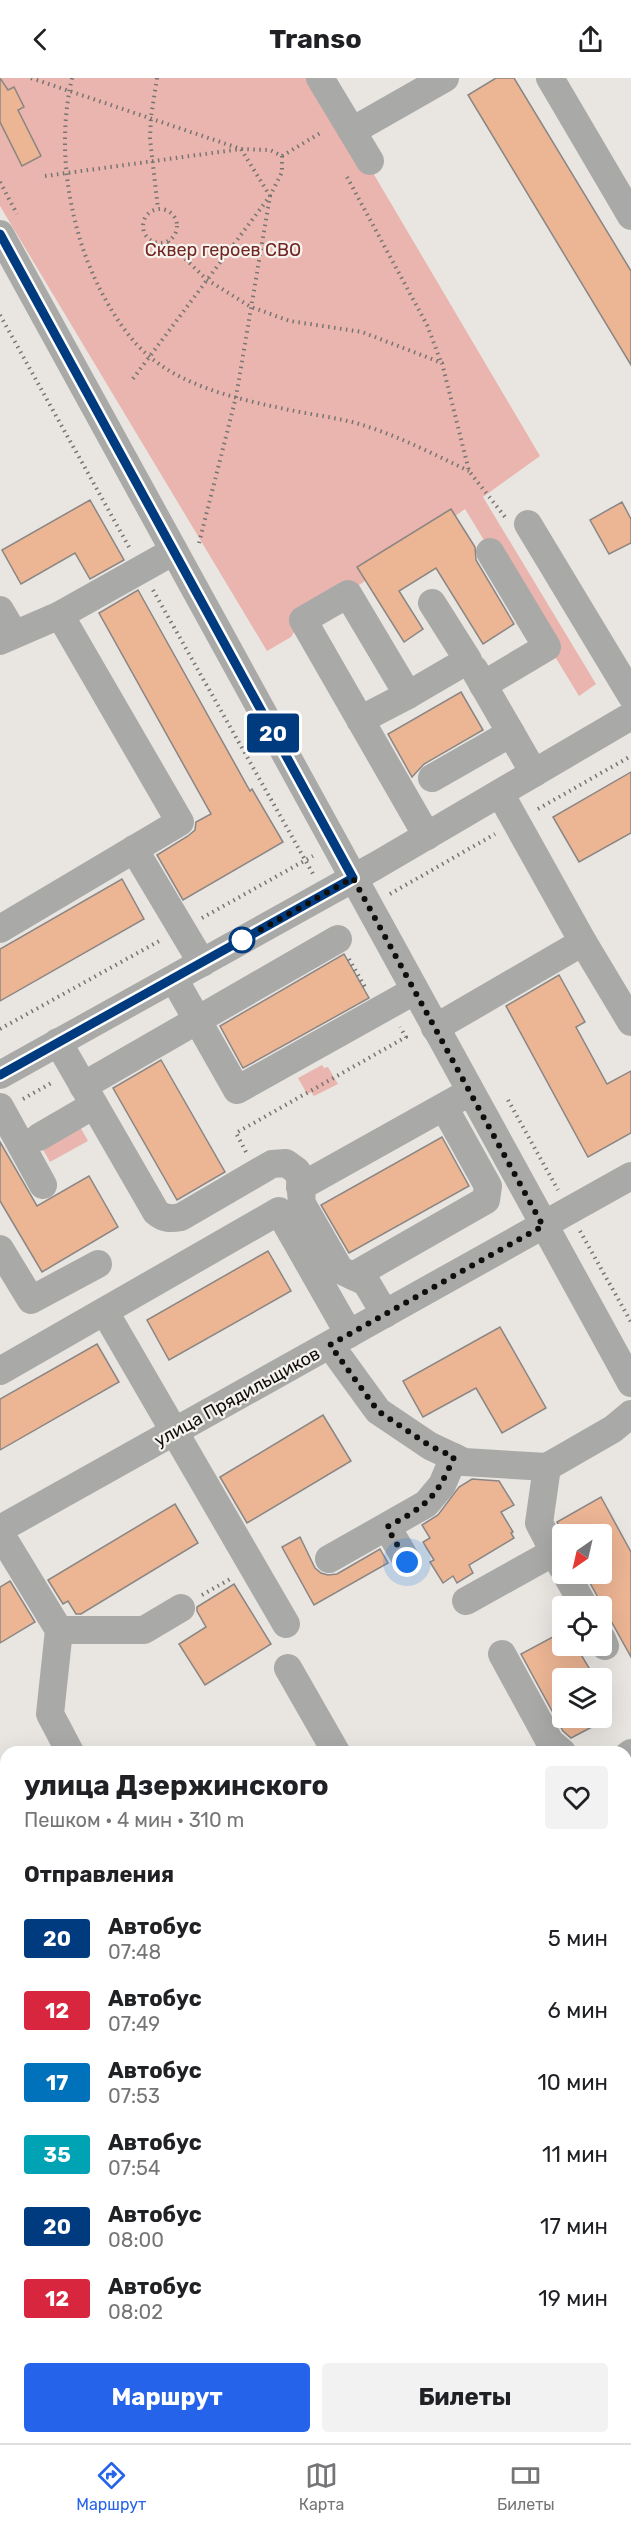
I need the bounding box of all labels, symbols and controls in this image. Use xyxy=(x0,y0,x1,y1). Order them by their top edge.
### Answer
icon: back xyxy=(24,23,57,56)
text: Transo xyxy=(269,23,362,55)
icon: share xyxy=(574,23,607,56)
park label: Сквер героев СВО xyxy=(145,239,301,261)
line badge: 20 xyxy=(246,714,300,752)
text: 20 xyxy=(259,721,287,746)
unlabelled marker xyxy=(229,927,255,953)
street label: улица Прядильщиков xyxy=(150,1342,324,1452)
north arrow xyxy=(552,1524,612,1584)
map controls xyxy=(552,1524,612,1728)
your location xyxy=(392,1547,422,1577)
button: locate xyxy=(552,1596,612,1656)
button: layers xyxy=(552,1668,612,1728)
button: heart xyxy=(545,1766,608,1829)
text: улица Дзержинского xyxy=(24,1769,329,1802)
text: Пешком · 4 мин · 310 m xyxy=(24,1808,244,1832)
text: Отправления xyxy=(24,1861,174,1888)
text: Автобус xyxy=(108,1913,202,1940)
text: 5 мин xyxy=(548,1925,608,1952)
text: 20 xyxy=(43,1926,71,1951)
text: 07:48 xyxy=(108,1940,161,1964)
text: Автобус xyxy=(108,1985,202,2012)
text: 6 мин xyxy=(548,1997,608,2024)
text: 12 xyxy=(45,1998,69,2023)
text: 07:49 xyxy=(108,2012,160,2036)
text: Автобус xyxy=(108,2057,202,2084)
text: 10 мин xyxy=(537,2069,608,2096)
text: 17 xyxy=(46,2070,68,2095)
text: 07:53 xyxy=(108,2084,160,2108)
text: Автобус xyxy=(108,2129,202,2156)
text: 11 мин xyxy=(542,2141,608,2168)
text: 35 xyxy=(43,2142,71,2167)
text: 07:54 xyxy=(108,2156,160,2180)
text: Автобус xyxy=(108,2201,202,2228)
text: 17 мин xyxy=(540,2213,608,2240)
text: 20 xyxy=(43,2214,71,2239)
text: 08:00 xyxy=(108,2228,164,2252)
text: Автобус xyxy=(108,2273,202,2300)
text: 19 мин xyxy=(538,2285,608,2312)
text: 12 xyxy=(45,2286,69,2311)
text: 08:02 xyxy=(108,2300,163,2324)
button: Маршрут xyxy=(24,2363,310,2432)
button: Билеты xyxy=(322,2363,608,2432)
tab: Маршрут xyxy=(76,2459,146,2514)
tab: Карта xyxy=(299,2459,344,2514)
tab: Билеты xyxy=(497,2459,555,2514)

